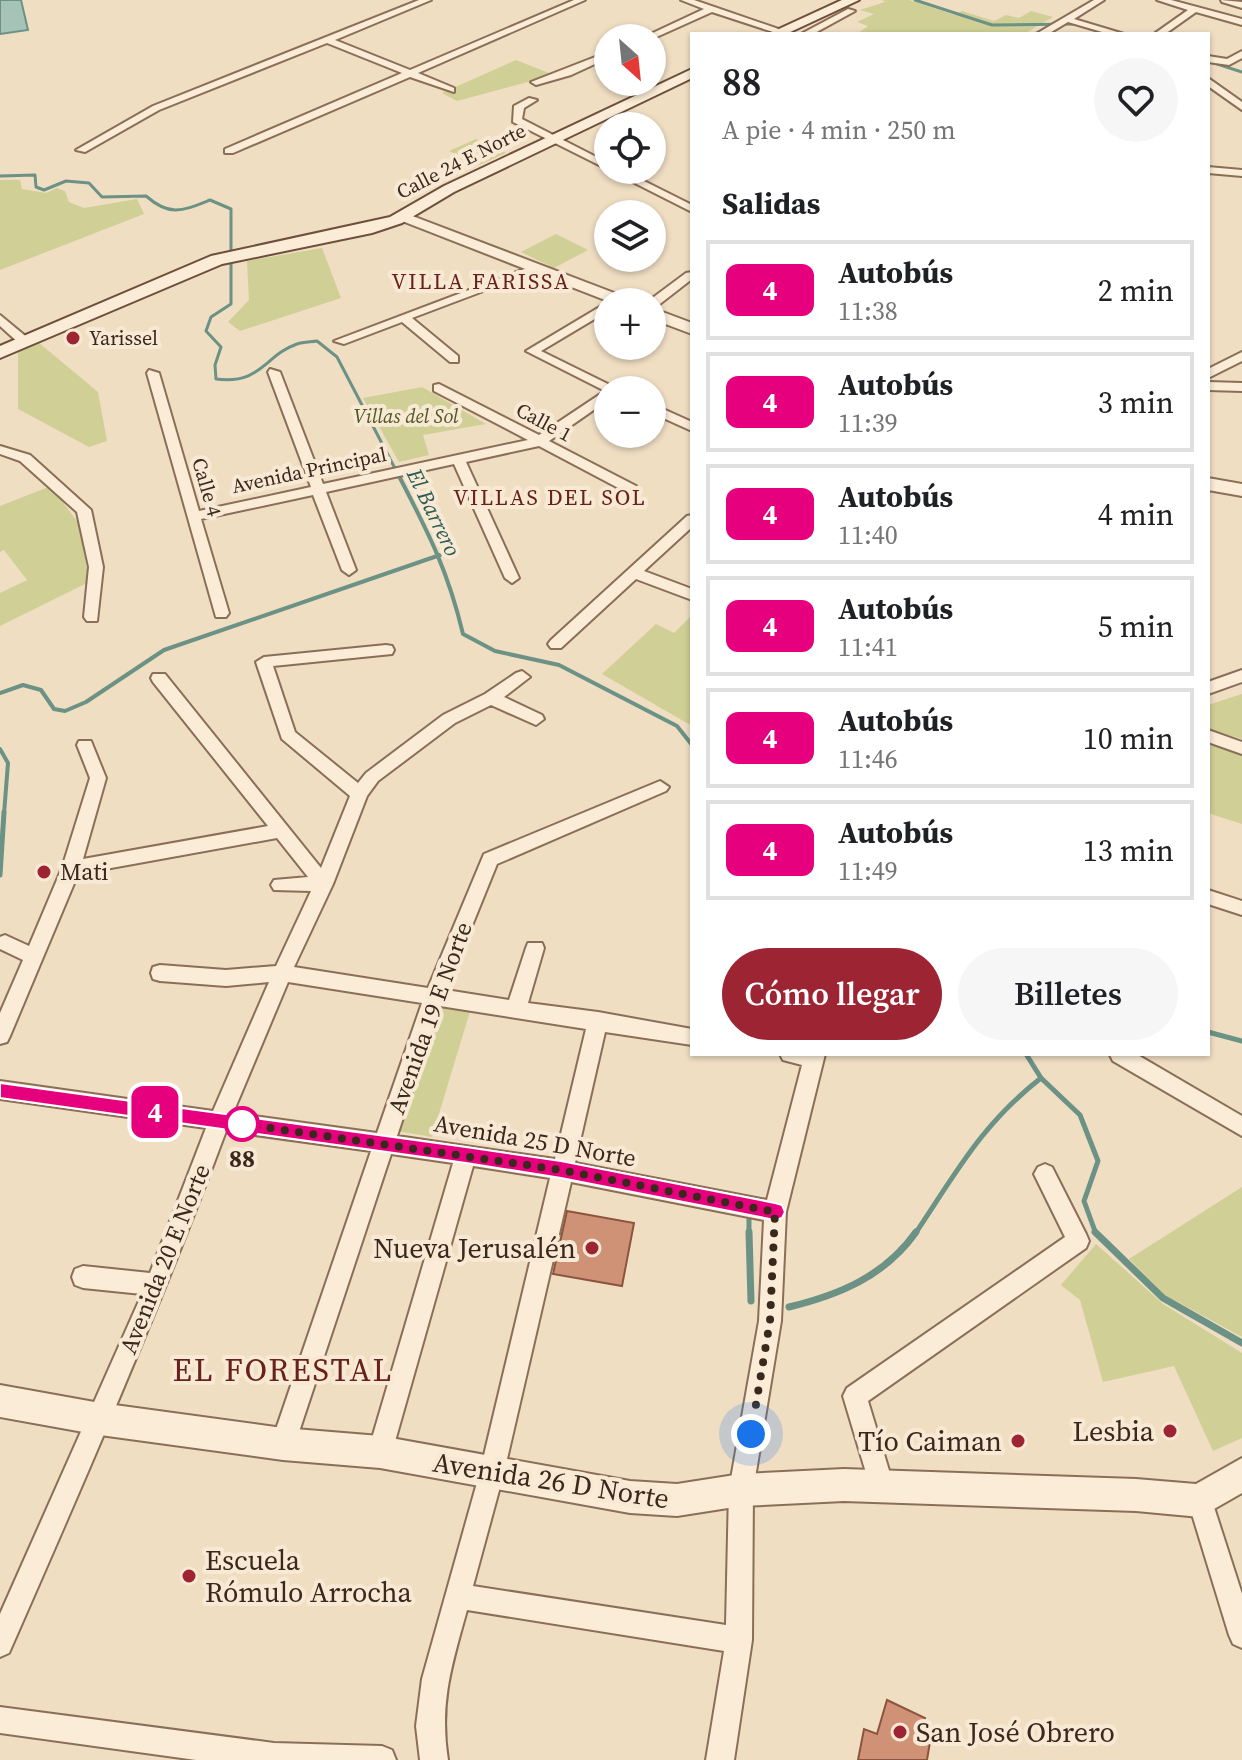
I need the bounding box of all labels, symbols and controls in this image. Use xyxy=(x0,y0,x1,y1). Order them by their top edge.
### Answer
north arrow xyxy=(594,24,666,96)
map controls xyxy=(594,24,666,448)
text: 88 xyxy=(722,56,762,108)
button: heart xyxy=(1094,58,1178,142)
button: locate xyxy=(594,112,666,184)
text: A pie · 4 min · 250 m xyxy=(722,112,956,148)
street label: Calle 24 E Norte xyxy=(391,116,531,206)
text: Salidas xyxy=(722,183,820,224)
button: layers xyxy=(594,200,666,272)
text: Autobús xyxy=(838,252,953,293)
district label: VILLA FARISSA xyxy=(391,266,571,296)
text: 2 min xyxy=(1098,270,1174,311)
text: 4 xyxy=(762,271,778,309)
button: + xyxy=(594,288,666,360)
text: 11:38 xyxy=(838,293,898,329)
place label: Yarissel xyxy=(89,324,158,352)
marker: Yarissel xyxy=(64,329,82,347)
text: Autobús xyxy=(838,364,953,405)
button: − xyxy=(594,376,666,448)
text: 3 min xyxy=(1098,382,1174,423)
text: 4 xyxy=(762,383,778,421)
street label: Calle 1 xyxy=(511,396,577,448)
park label: Villas del Sol xyxy=(354,402,459,430)
text: 11:39 xyxy=(838,405,898,441)
street label: Avenida Principal xyxy=(229,440,389,500)
street label: Calle 4 xyxy=(185,454,229,520)
water label: El Barrero xyxy=(399,462,468,561)
text: Autobús xyxy=(838,476,953,517)
district label: VILLAS DEL SOL xyxy=(453,482,647,512)
text: 4 min xyxy=(1098,494,1174,535)
text: 4 xyxy=(762,495,778,533)
text: 11:40 xyxy=(838,517,898,553)
text: Autobús xyxy=(838,588,953,629)
text: 5 min xyxy=(1098,606,1174,647)
text: 4 xyxy=(762,607,778,645)
text: 11:41 xyxy=(838,629,898,665)
text: Autobús xyxy=(838,700,953,741)
text: 10 min xyxy=(1083,718,1174,759)
text: 4 xyxy=(762,719,778,757)
text: 11:46 xyxy=(838,741,898,777)
text: Autobús xyxy=(838,812,953,853)
text: 13 min xyxy=(1083,830,1174,871)
text: 4 xyxy=(762,831,778,869)
text: 11:49 xyxy=(838,853,898,889)
place label: Mati xyxy=(60,855,108,888)
marker: Mati xyxy=(35,863,53,881)
street label: Avenida 19 E Norte xyxy=(379,917,480,1118)
button: Cómo llegar xyxy=(722,948,942,1040)
button: Billetes xyxy=(958,948,1178,1040)
line badge: 4 xyxy=(129,1086,181,1138)
text: 4 xyxy=(147,1093,163,1131)
street label: Avenida 25 D Norte xyxy=(431,1106,639,1175)
marker: 88 xyxy=(225,1107,259,1141)
place label: 88 xyxy=(229,1142,255,1175)
street label: Avenida 20 E Norte xyxy=(111,1159,218,1359)
place label: Nueva Jerusalén xyxy=(373,1229,576,1267)
marker: Nueva Jerusalén xyxy=(583,1239,601,1257)
district label: EL FORESTAL xyxy=(172,1348,394,1392)
place label: Lesbia xyxy=(1072,1412,1155,1450)
your location xyxy=(731,1414,771,1454)
place label: Tío Caiman xyxy=(858,1422,1002,1460)
marker: Lesbia xyxy=(1161,1422,1179,1440)
marker: Tío Caiman xyxy=(1009,1432,1027,1450)
street label: Avenida 26 D Norte xyxy=(430,1443,672,1517)
place label: Escuela Rómulo Arrocha xyxy=(205,1541,413,1611)
marker: Escuela Rómulo Arrocha xyxy=(180,1567,198,1585)
place label: San José Obrero xyxy=(916,1713,1115,1751)
marker: San José Obrero xyxy=(891,1723,909,1741)

